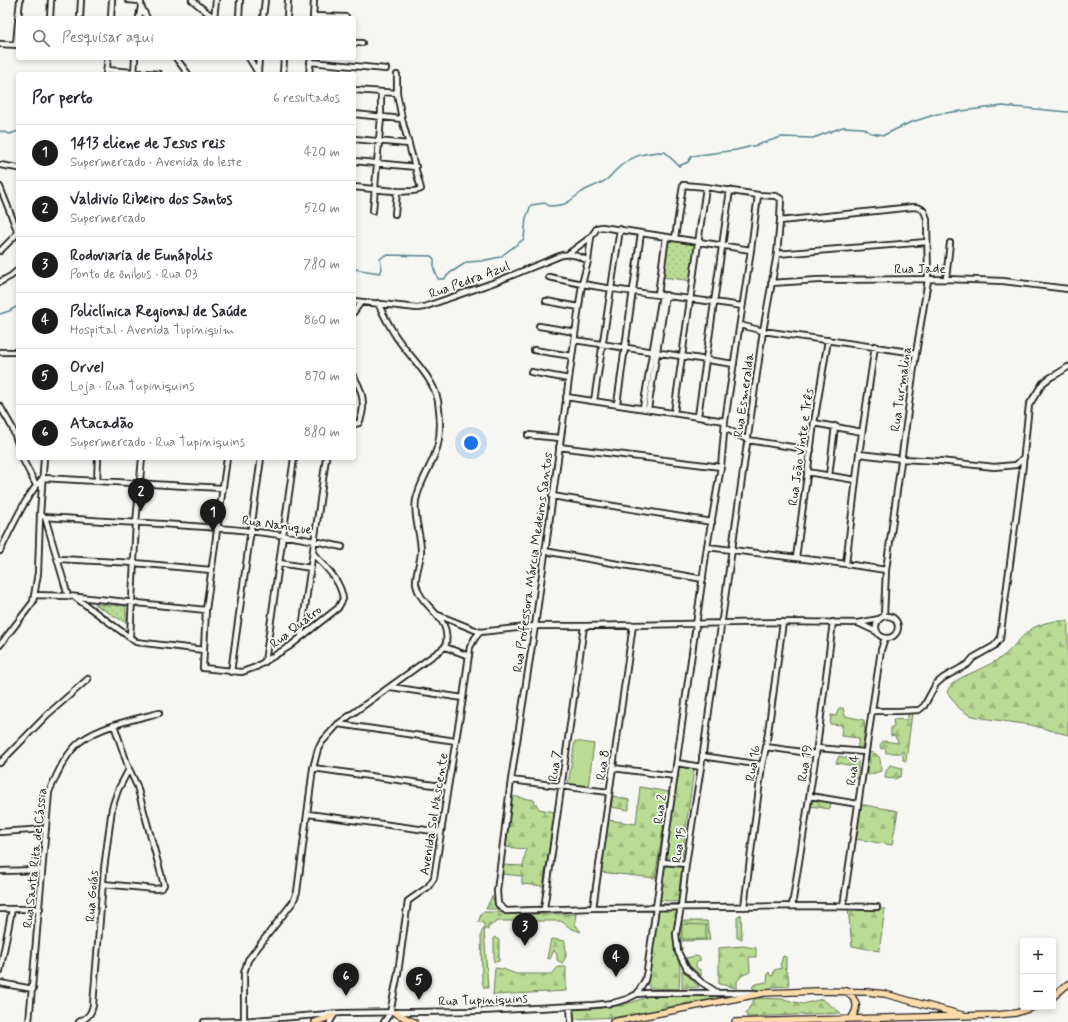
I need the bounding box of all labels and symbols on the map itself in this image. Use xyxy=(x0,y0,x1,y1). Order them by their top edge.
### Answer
street label: Rua Pedra Azul xyxy=(427,258,512,303)
street label: Rua Jade xyxy=(894,261,946,278)
street label: Rua Turmalina xyxy=(887,345,916,433)
street label: Rua Esmeralda xyxy=(730,352,759,438)
street label: Rua João Vinte e Três xyxy=(785,387,818,507)
your location xyxy=(461,433,481,453)
street label: Rua Professora Márcia Medeiros Santos xyxy=(510,451,557,673)
pin: 2 xyxy=(128,478,154,511)
pin: 1 xyxy=(200,499,226,532)
street label: Rua Nanuque xyxy=(241,512,313,539)
street label: Rua Quatro xyxy=(267,602,325,653)
street label: Rua 16 xyxy=(742,744,765,782)
street label: Rua 19 xyxy=(794,744,817,783)
street label: Rua 7 xyxy=(545,749,566,783)
street label: Rua 8 xyxy=(593,749,614,782)
street label: Avenida Sol Nascente xyxy=(416,752,453,877)
street label: Rua 4 xyxy=(843,753,864,787)
street label: Rua Santa Rita de Cássia xyxy=(20,787,51,929)
street label: Rua 2 xyxy=(650,793,671,825)
street label: Rua 15 xyxy=(669,826,690,864)
street label: Rua Goiás xyxy=(82,869,103,923)
pin: 3 xyxy=(512,913,538,946)
pin: 4 xyxy=(603,944,629,977)
pin: 6 xyxy=(333,963,359,996)
pin: 5 xyxy=(406,967,432,1000)
street label: Rua Tupiniquins xyxy=(438,990,528,1011)

